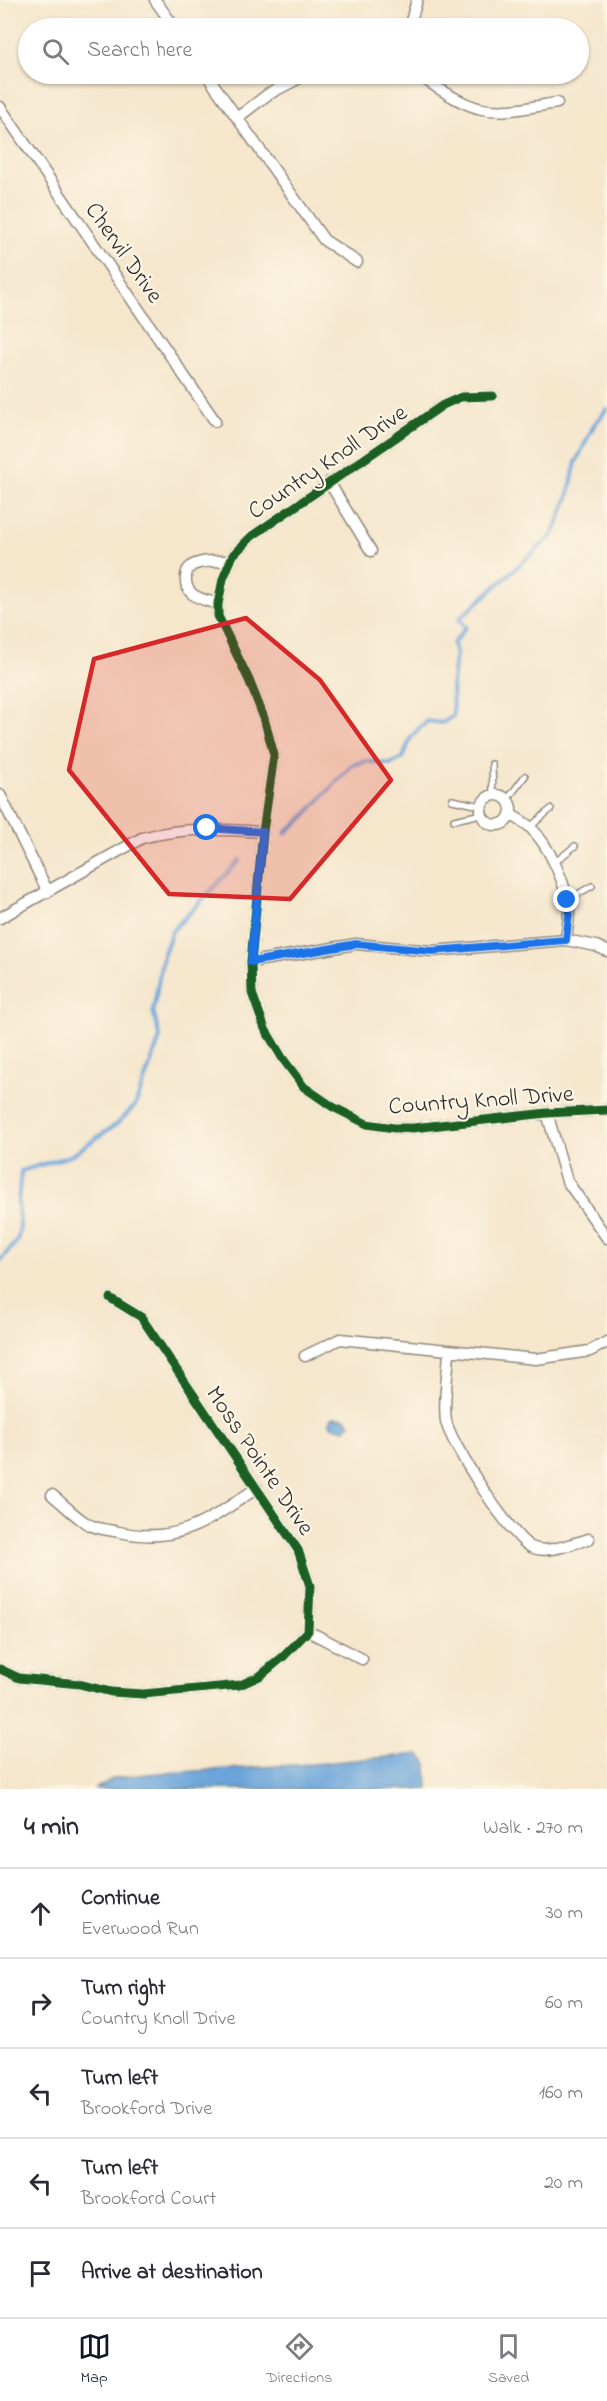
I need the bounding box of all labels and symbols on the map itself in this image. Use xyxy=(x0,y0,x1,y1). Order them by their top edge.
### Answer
street label: Chervil Drive xyxy=(75,196,171,311)
street label: Country Knoll Drive xyxy=(242,397,416,530)
route start xyxy=(193,814,219,840)
route end xyxy=(553,886,579,912)
street label: Country Knoll Drive xyxy=(387,1078,575,1126)
street label: Moss Pointe Drive xyxy=(196,1380,322,1543)

